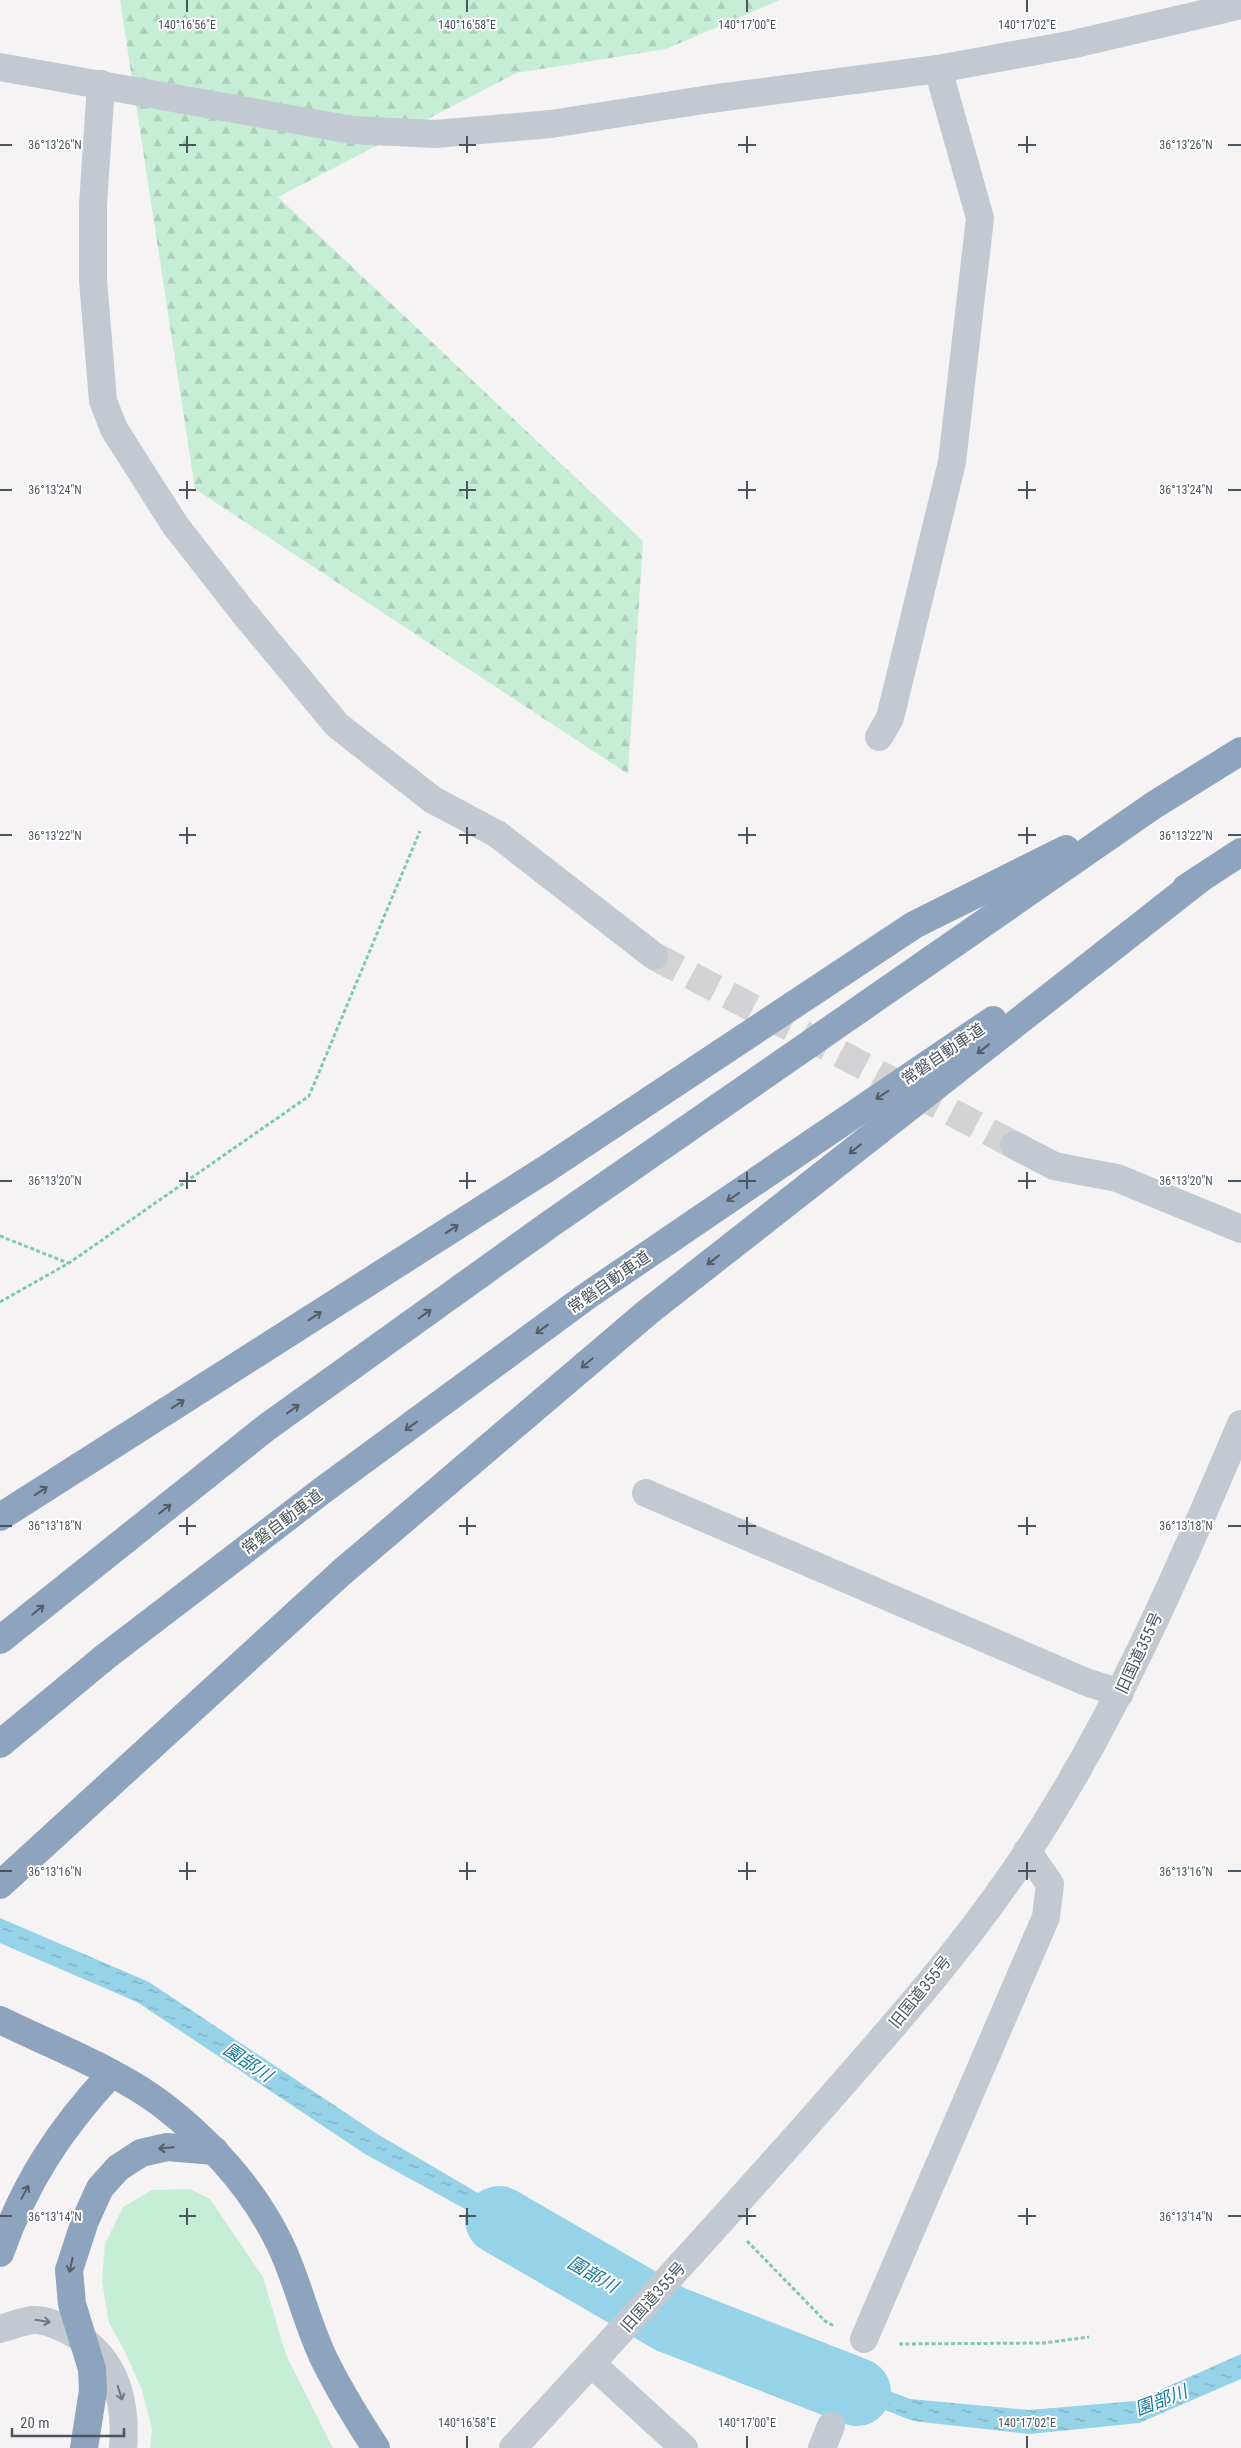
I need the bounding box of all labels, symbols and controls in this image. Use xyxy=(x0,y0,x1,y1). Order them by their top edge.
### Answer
text: 140°16'56"E xyxy=(158,18,216,32)
text: 140°16'58"E xyxy=(438,18,496,32)
text: 140°17'00"E xyxy=(718,18,776,32)
text: 140°17'02"E xyxy=(998,18,1056,32)
text: 36°13'26"N xyxy=(28,138,82,152)
text: 36°13'26"N xyxy=(1159,138,1213,152)
text: 36°13'24"N xyxy=(28,483,82,497)
text: 36°13'24"N xyxy=(1159,483,1213,497)
text: 36°13'22"N xyxy=(28,829,82,843)
text: 36°13'22"N xyxy=(1159,829,1213,843)
street label: 常磐自動車道 xyxy=(898,1019,988,1089)
one-way arrow xyxy=(976,1044,990,1054)
one-way arrow xyxy=(875,1090,889,1100)
one-way arrow xyxy=(849,1144,862,1155)
text: 36°13'20"N xyxy=(28,1174,82,1188)
text: 36°13'20"N xyxy=(1159,1174,1213,1188)
one-way arrow xyxy=(727,1192,741,1202)
one-way arrow xyxy=(445,1223,459,1233)
street label: 常磐自動車道 xyxy=(564,1247,654,1317)
one-way arrow xyxy=(707,1255,720,1266)
one-way arrow xyxy=(418,1309,432,1319)
one-way arrow xyxy=(308,1311,322,1321)
one-way arrow xyxy=(535,1324,549,1334)
one-way arrow xyxy=(581,1358,594,1369)
one-way arrow xyxy=(171,1398,185,1408)
one-way arrow xyxy=(286,1404,300,1414)
one-way arrow xyxy=(405,1420,418,1431)
one-way arrow xyxy=(34,1486,48,1496)
street label: 常磐自動車道 xyxy=(238,1486,326,1558)
one-way arrow xyxy=(158,1503,171,1514)
text: 36°13'18"N xyxy=(28,1519,82,1533)
text: 36°13'18"N xyxy=(1159,1519,1213,1533)
one-way arrow xyxy=(31,1604,44,1615)
street label: 旧国道355号 xyxy=(1112,1609,1166,1697)
text: 36°13'16"N xyxy=(28,1865,82,1879)
text: 36°13'16"N xyxy=(1159,1865,1213,1879)
street label: 旧国道355号 xyxy=(885,1952,955,2032)
water label: 園部川 xyxy=(220,2038,278,2087)
one-way arrow xyxy=(158,2144,174,2153)
one-way arrow xyxy=(20,2184,30,2199)
text: 36°13'14"N xyxy=(28,2210,82,2224)
text: 36°13'14"N xyxy=(1159,2210,1213,2224)
water label: 園部川 xyxy=(564,2251,623,2298)
one-way arrow xyxy=(66,2256,75,2272)
street label: 旧国道355号 xyxy=(617,2258,689,2336)
one-way arrow xyxy=(34,2317,50,2327)
water label: 園部川 xyxy=(1132,2380,1192,2419)
one-way arrow xyxy=(115,2384,125,2400)
scale bar xyxy=(12,2406,125,2438)
text: 20 m xyxy=(20,2414,50,2432)
text: 140°16'58"E xyxy=(438,2416,496,2430)
text: 140°17'00"E xyxy=(718,2416,776,2430)
text: 140°17'02"E xyxy=(998,2416,1056,2430)

